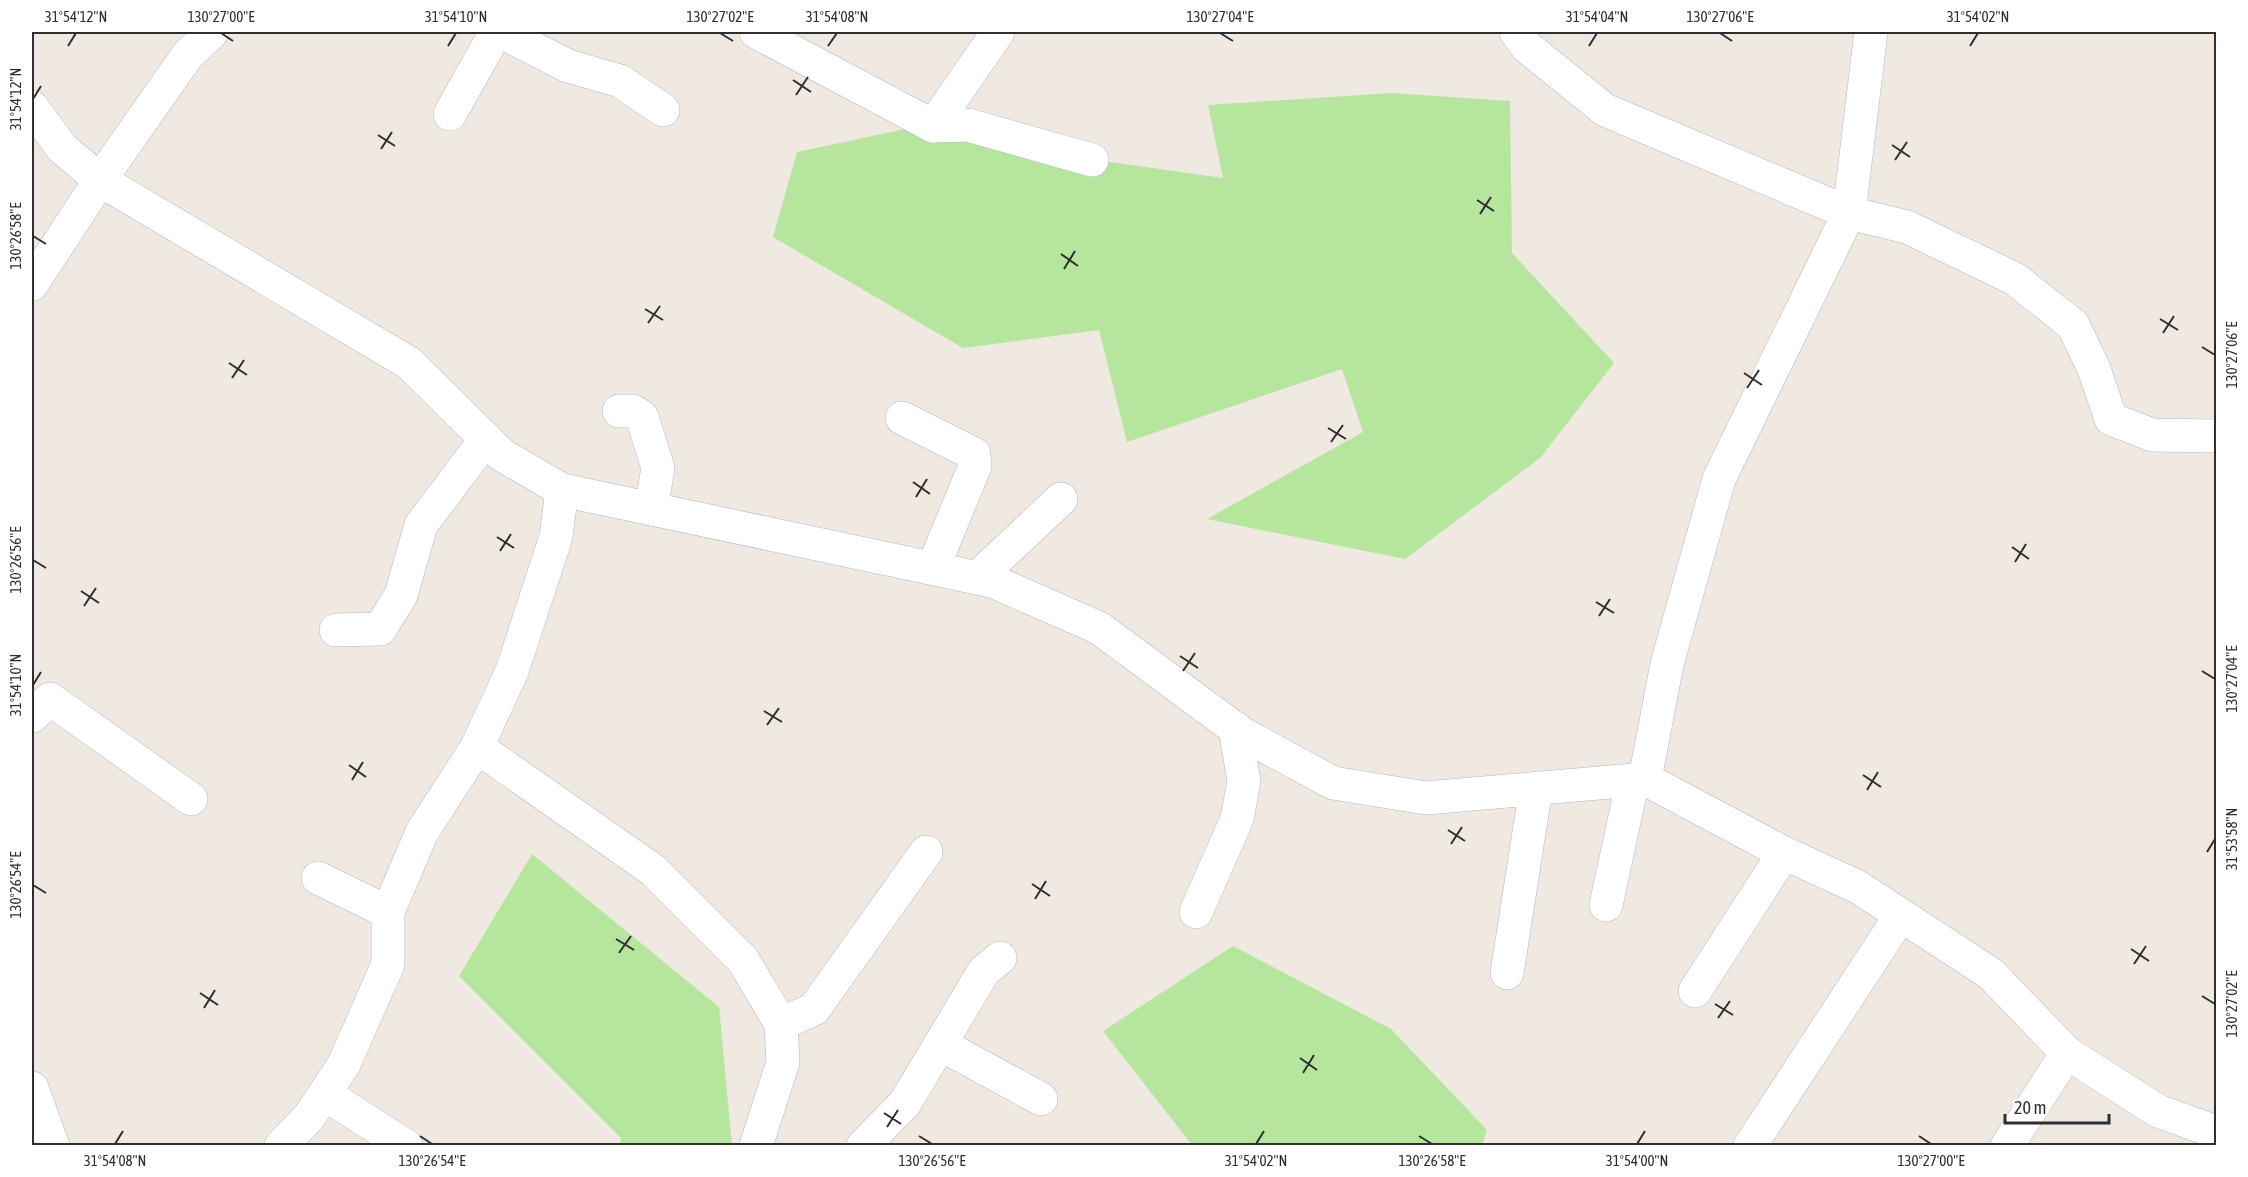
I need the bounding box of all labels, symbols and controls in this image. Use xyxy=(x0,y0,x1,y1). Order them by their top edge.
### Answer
text: 31°54'12"N xyxy=(45,8,107,25)
text: 130°27'00"E xyxy=(187,8,255,25)
text: 31°54'10"N xyxy=(425,8,487,25)
text: 130°27'02"E xyxy=(686,8,754,25)
text: 31°54'08"N xyxy=(806,8,868,25)
text: 130°27'04"E xyxy=(1186,8,1254,25)
text: 31°54'04"N xyxy=(1566,8,1628,25)
text: 130°27'06"E xyxy=(1686,8,1754,25)
text: 31°54'02"N xyxy=(1947,8,2009,25)
text: 31°54'12"N xyxy=(7,68,24,130)
text: 130°26'58"E xyxy=(7,202,24,270)
text: 130°27'06"E xyxy=(2223,321,2240,389)
text: 130°26'56"E xyxy=(7,526,24,594)
text: 130°27'04"E xyxy=(2223,645,2240,713)
text: 31°54'10"N xyxy=(7,654,24,716)
text: 31°53'58"N xyxy=(2223,808,2240,870)
text: 130°26'54"E xyxy=(7,851,24,919)
text: 130°27'02"E xyxy=(2223,970,2240,1038)
scale bar xyxy=(2005,1087,2108,1125)
text: 20 m xyxy=(2014,1097,2046,1118)
text: 31°54'08"N xyxy=(84,1152,146,1169)
text: 130°26'54"E xyxy=(398,1152,466,1169)
text: 130°26'56"E xyxy=(898,1152,966,1169)
text: 31°54'02"N xyxy=(1225,1152,1287,1169)
text: 130°26'58"E xyxy=(1398,1152,1466,1169)
text: 31°54'00"N xyxy=(1606,1152,1668,1169)
text: 130°27'00"E xyxy=(1897,1152,1965,1169)

